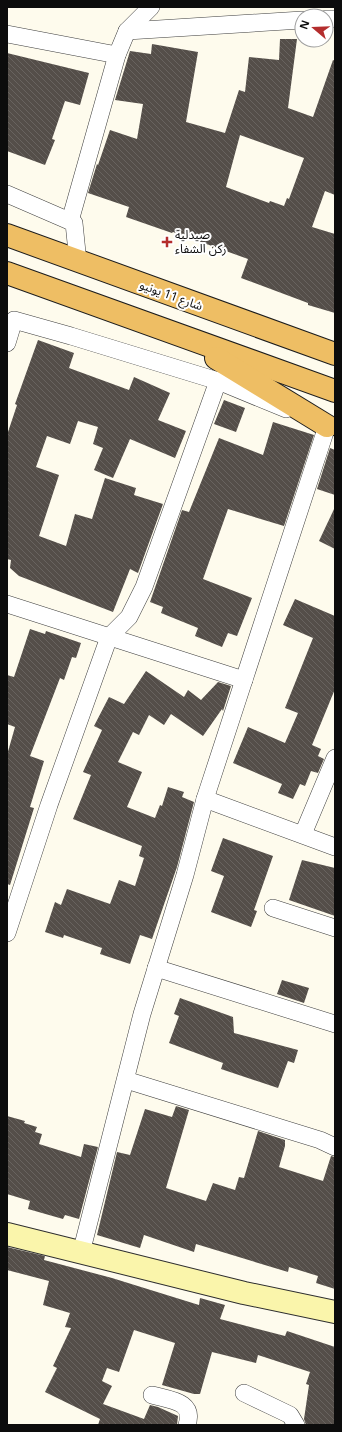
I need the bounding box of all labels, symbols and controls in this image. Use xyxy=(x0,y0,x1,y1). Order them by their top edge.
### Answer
north arrow xyxy=(294,8,334,48)
text: N xyxy=(293,17,317,33)
place label: صيدلية ركن الشفاء xyxy=(175,223,226,262)
marker: صيدلية ركن الشفاء xyxy=(162,237,172,247)
street label: شارع 11 يونيو xyxy=(136,273,206,319)

